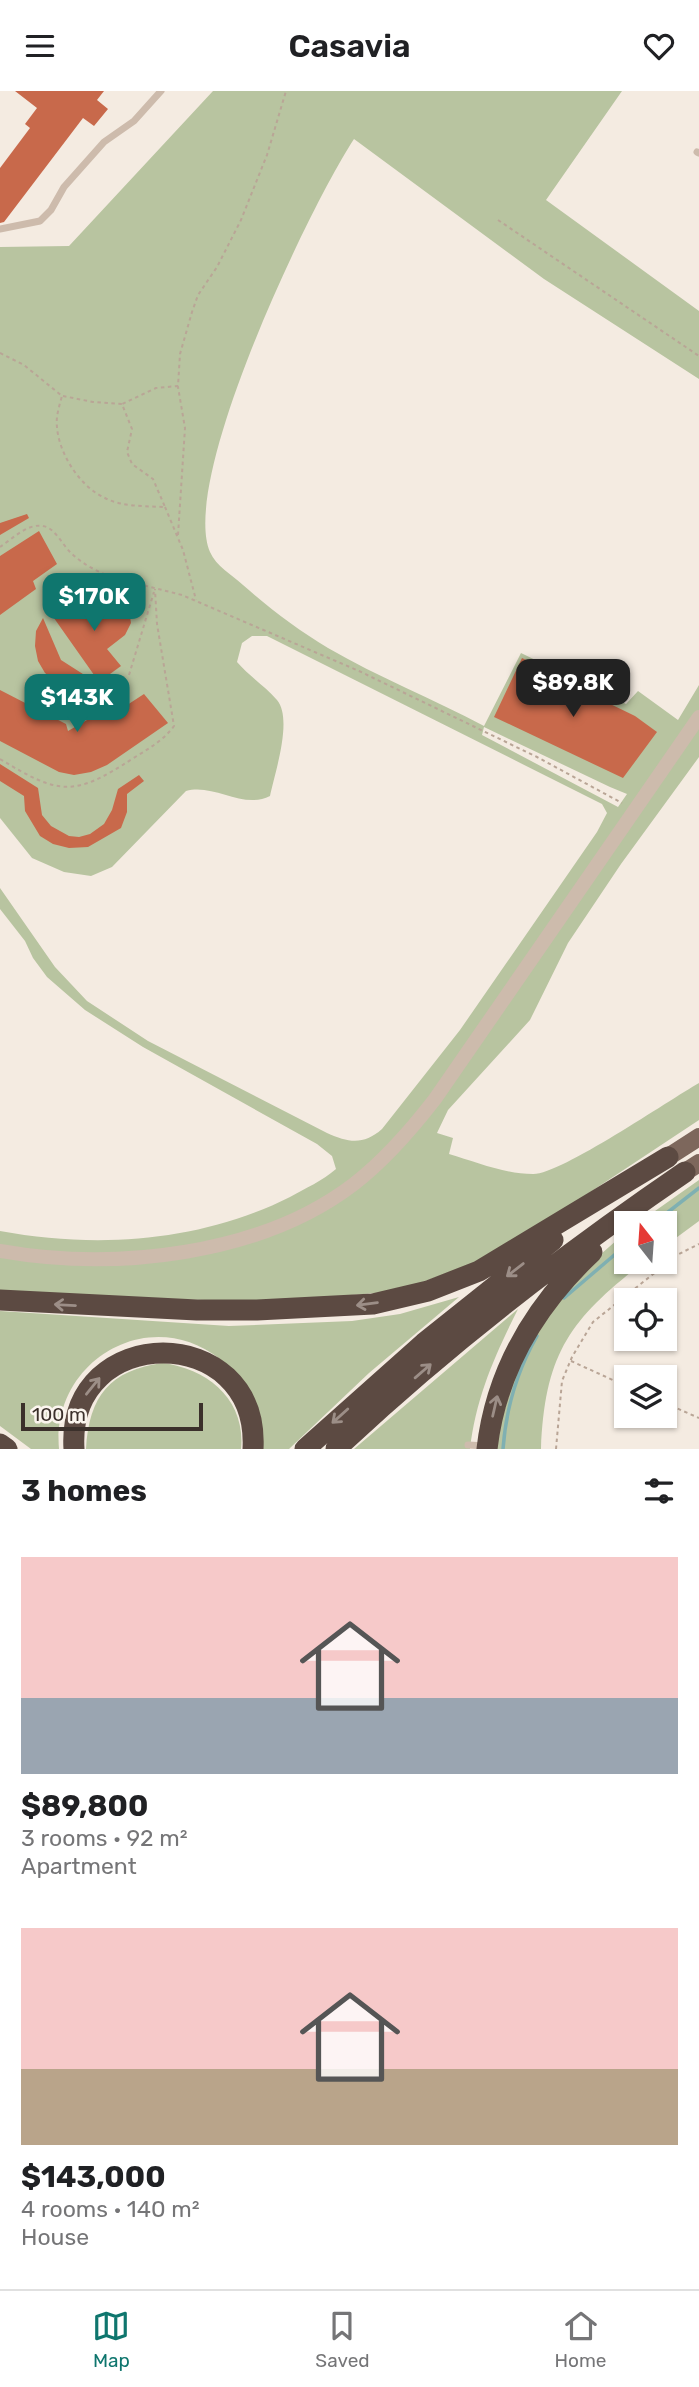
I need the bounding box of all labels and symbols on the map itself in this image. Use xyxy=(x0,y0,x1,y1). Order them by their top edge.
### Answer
pin: $170K xyxy=(45,573,143,633)
pin: $89.8K xyxy=(516,659,630,719)
pin: $143K xyxy=(28,675,126,734)
north arrow xyxy=(614,1211,677,1274)
one-way arrow xyxy=(506,1263,524,1278)
one-way arrow xyxy=(54,1298,77,1311)
one-way arrow xyxy=(356,1298,379,1311)
one-way arrow xyxy=(414,1363,432,1379)
one-way arrow xyxy=(86,1377,101,1395)
one-way arrow xyxy=(490,1396,503,1418)
scale bar xyxy=(21,1400,203,1432)
one-way arrow xyxy=(332,1408,349,1425)

